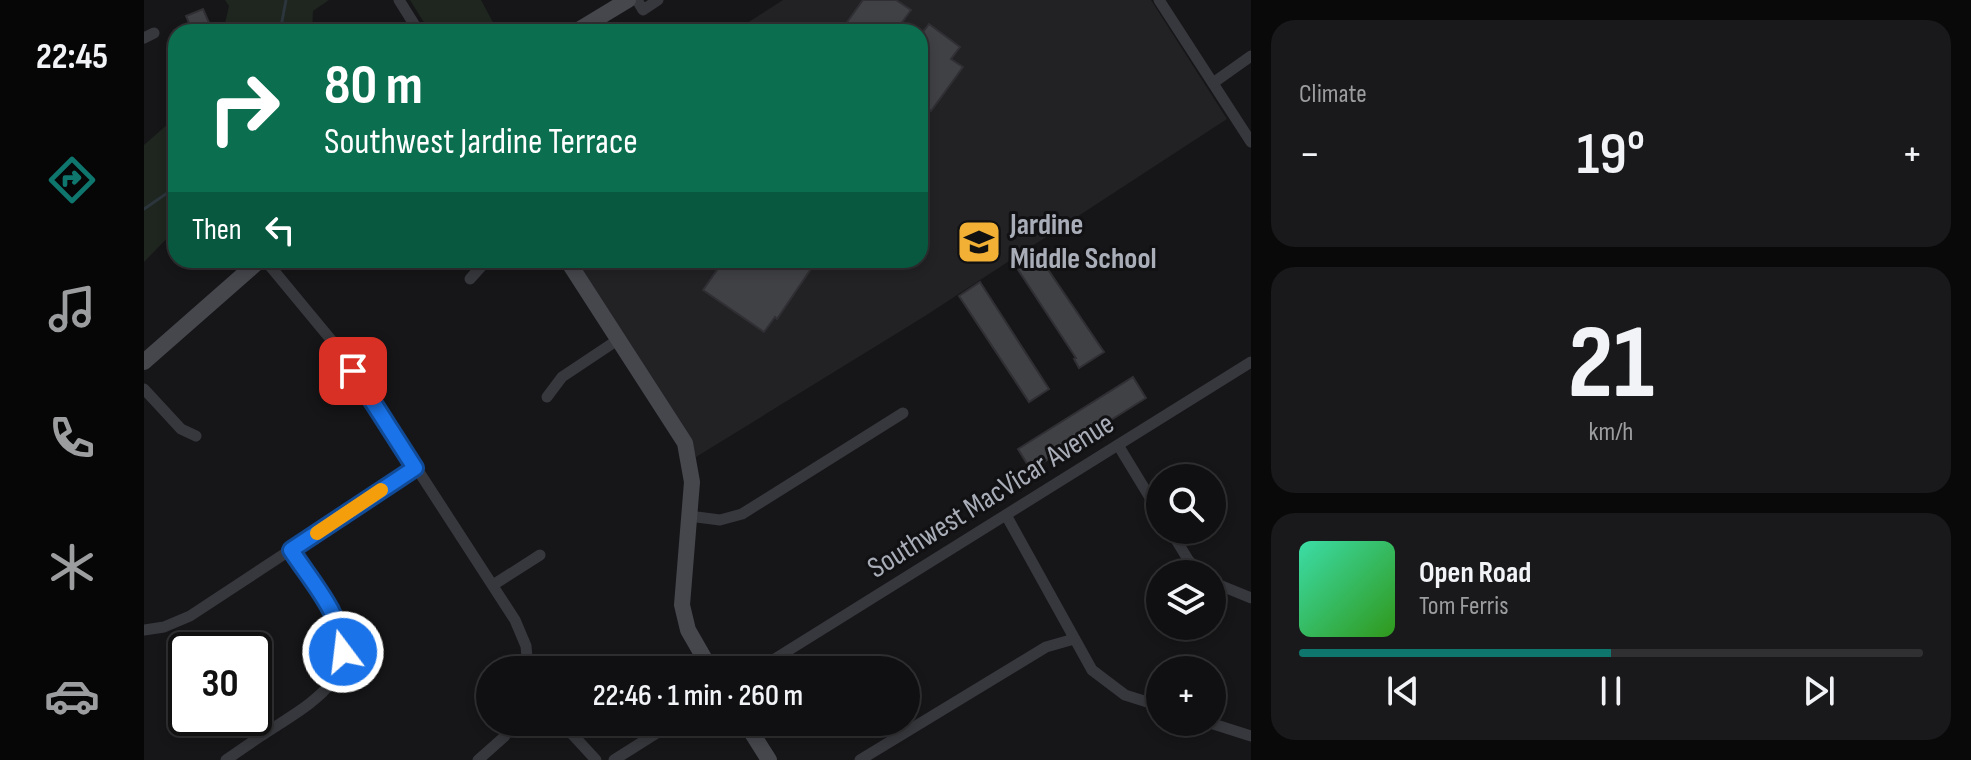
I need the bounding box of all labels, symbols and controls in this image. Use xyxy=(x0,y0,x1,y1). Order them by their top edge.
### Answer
text: 22:45 xyxy=(36,36,108,79)
text: 80 m xyxy=(324,53,423,120)
icon: right xyxy=(192,56,296,160)
text: Climate xyxy=(1299,79,1367,110)
text: 19° xyxy=(1577,119,1645,191)
text: Southwest Jardine Terrace xyxy=(324,121,638,164)
text: − xyxy=(1299,128,1321,181)
text: + xyxy=(1901,128,1923,181)
icon: directions xyxy=(44,152,100,208)
place label: Jardine Middle School xyxy=(1009,207,1157,277)
icon: left xyxy=(258,208,302,252)
text: Then xyxy=(192,212,242,248)
school or university icon: Jardine Middle School xyxy=(955,218,1003,266)
icon: music xyxy=(44,281,100,337)
text: 21 xyxy=(1568,302,1654,427)
pin xyxy=(319,337,387,405)
icon: arrive xyxy=(331,349,375,393)
street label: Southwest MacVicar Avenue xyxy=(861,406,1121,586)
icon: phone xyxy=(44,410,100,466)
text: km/h xyxy=(1589,417,1633,448)
map controls xyxy=(1146,464,1226,736)
button: search xyxy=(1146,464,1226,544)
icon: climate xyxy=(44,539,100,595)
text: Open Road xyxy=(1419,555,1531,591)
button: layers xyxy=(1146,560,1226,640)
text: Tom Ferris xyxy=(1419,591,1509,622)
position arrow xyxy=(301,610,385,694)
speed limit sign: 30 xyxy=(168,632,272,736)
button: + xyxy=(1146,656,1226,736)
icon: car xyxy=(44,668,100,724)
icon: previous xyxy=(1381,669,1425,713)
icon: pause xyxy=(1589,669,1633,713)
icon: next xyxy=(1797,669,1841,713)
text: 22:46 · 1 min · 260 m xyxy=(593,678,803,714)

